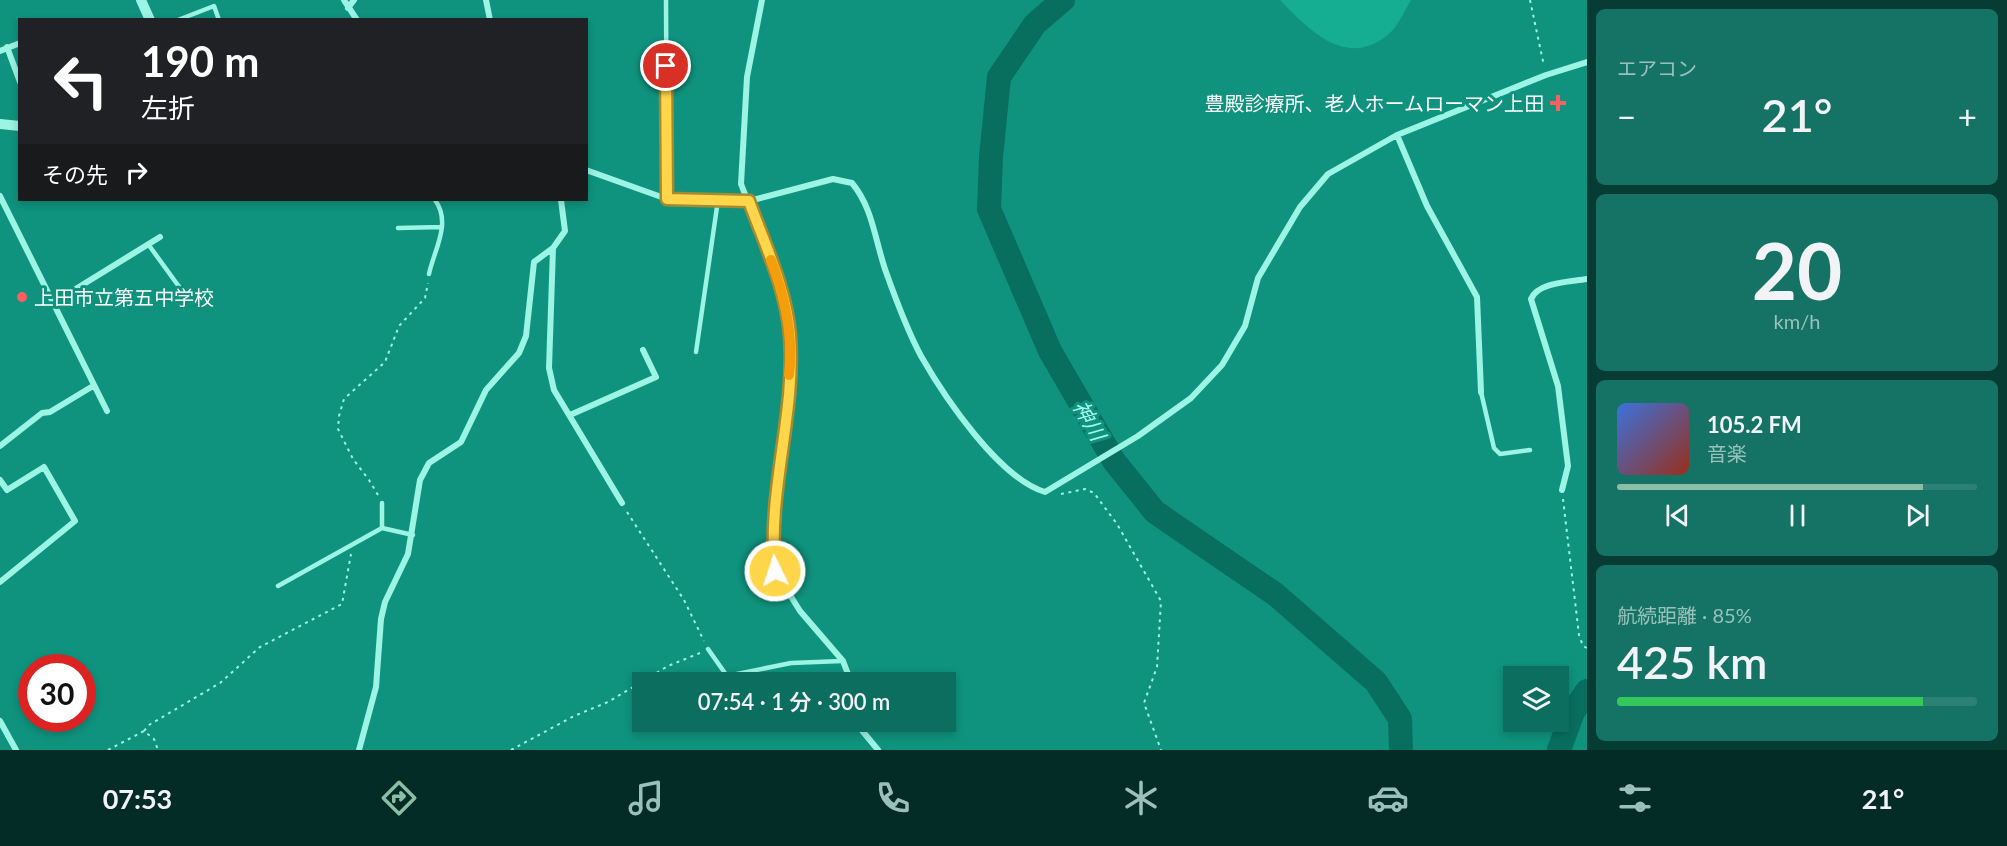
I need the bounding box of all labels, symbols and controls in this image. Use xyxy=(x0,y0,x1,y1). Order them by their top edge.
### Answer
text: 190 m xyxy=(141,36,259,86)
pin xyxy=(640,40,691,91)
icon: left xyxy=(42,42,120,120)
icon: arrive xyxy=(649,49,682,82)
text: エアコン xyxy=(1617,56,1697,80)
text: 21° xyxy=(1762,88,1832,142)
text: 左折 xyxy=(141,91,195,124)
place label: 豊殿診療所、老人ホームローマン上田 xyxy=(1205,91,1544,115)
marker: 豊殿診療所、老人ホームローマン上田 xyxy=(1549,94,1567,112)
text: − xyxy=(1617,96,1636,136)
text: + xyxy=(1958,96,1977,136)
icon: right xyxy=(120,156,153,189)
text: その先 xyxy=(42,161,108,188)
text: 20 xyxy=(1752,223,1842,317)
place label: 上田市立第五中学校 xyxy=(34,285,214,309)
marker: 上田市立第五中学校 xyxy=(15,290,29,304)
text: km/h xyxy=(1774,309,1820,333)
water label: 神川 xyxy=(1069,396,1112,446)
text: 105.2 FM xyxy=(1707,411,1802,438)
text: 音楽 xyxy=(1707,441,1747,465)
icon: previous xyxy=(1661,499,1694,532)
icon: pause xyxy=(1781,499,1814,532)
icon: next xyxy=(1901,499,1934,532)
position arrow xyxy=(743,539,807,603)
text: 航続距離 · 85% xyxy=(1617,603,1752,627)
text: 425 km xyxy=(1617,635,1767,689)
speed limit sign: 30 xyxy=(18,654,96,732)
map controls xyxy=(1503,666,1569,732)
button: layers xyxy=(1503,666,1569,732)
text: 07:54 · 1 分 · 300 m xyxy=(698,688,890,715)
icon: directions xyxy=(378,777,420,819)
icon: music xyxy=(625,777,667,819)
icon: phone xyxy=(872,777,914,819)
icon: climate xyxy=(1120,777,1162,819)
icon: car xyxy=(1367,777,1409,819)
icon: filters xyxy=(1614,777,1656,819)
text: 07:53 xyxy=(103,782,172,815)
text: 21° xyxy=(1862,782,1904,815)

